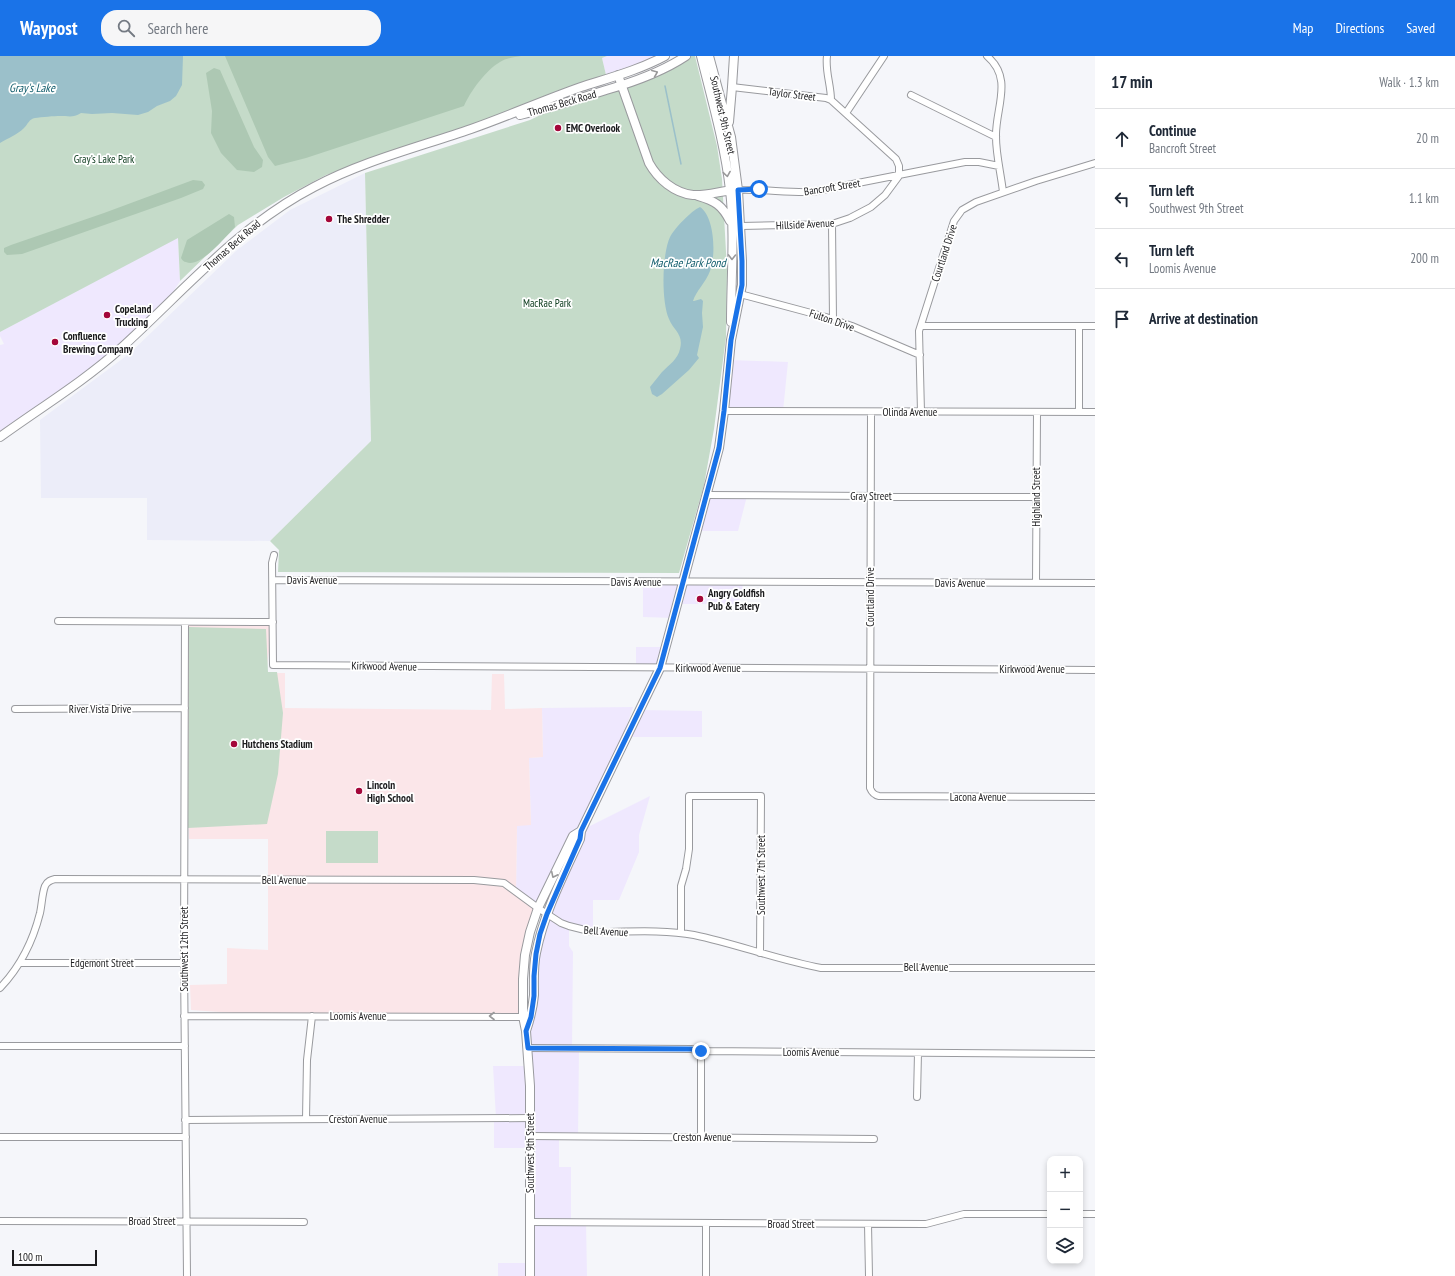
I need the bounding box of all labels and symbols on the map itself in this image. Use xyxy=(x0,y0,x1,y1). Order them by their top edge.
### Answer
one-way arrow xyxy=(652,69,659,77)
street label: Southwest 9th Street xyxy=(707,74,739,156)
water label: Gray's Lake xyxy=(9,80,56,95)
street label: Taylor Street xyxy=(767,84,817,104)
street label: Thomas Beck Road xyxy=(526,86,598,119)
place label: EMC Overlook xyxy=(566,121,621,135)
marker: EMC Overlook xyxy=(553,123,563,133)
park label: Gray's Lake Park xyxy=(74,152,135,166)
one-way arrow xyxy=(722,171,731,177)
street label: Bancroft Street xyxy=(803,176,861,198)
route start xyxy=(750,180,768,198)
place label: The Shredder xyxy=(337,212,390,226)
marker: The Shredder xyxy=(324,214,334,224)
street label: Hillside Avenue xyxy=(775,215,835,233)
street label: Thomas Beck Road xyxy=(201,216,263,274)
street label: Courtland Drive xyxy=(928,222,960,283)
one-way arrow xyxy=(728,254,736,260)
water label: MacRae Park Pond xyxy=(650,255,728,270)
park label: MacRae Park xyxy=(523,296,572,310)
place label: Copeland Trucking xyxy=(115,302,151,329)
street label: Fulton Drive xyxy=(808,306,857,334)
marker: Copeland Trucking xyxy=(102,310,112,320)
place label: Confluence Brewing Company xyxy=(63,329,134,356)
marker: Confluence Brewing Company xyxy=(50,337,60,347)
street label: Olinda Avenue xyxy=(883,405,938,419)
street label: Highland Street xyxy=(1029,467,1043,527)
street label: Gray Street xyxy=(850,489,892,503)
street label: Courtland Drive xyxy=(863,567,877,627)
street label: Davis Avenue xyxy=(287,573,338,587)
street label: Davis Avenue xyxy=(611,575,662,589)
street label: Davis Avenue xyxy=(935,576,986,590)
place label: Angry Goldfish Pub & Eatery xyxy=(707,586,765,613)
marker: Angry Goldfish Pub & Eatery xyxy=(695,594,705,604)
street label: Kirkwood Avenue xyxy=(351,658,417,674)
street label: Kirkwood Avenue xyxy=(675,661,741,675)
street label: Kirkwood Avenue xyxy=(999,662,1065,676)
street label: River Vista Drive xyxy=(69,702,132,716)
place label: Hutchens Stadium xyxy=(242,737,313,751)
marker: Hutchens Stadium xyxy=(229,739,239,749)
place label: Lincoln High School xyxy=(367,778,414,805)
marker: Lincoln High School xyxy=(354,786,364,796)
street label: Lacona Avenue xyxy=(950,790,1007,804)
street label: Southwest 7th Street xyxy=(754,835,768,915)
one-way arrow xyxy=(551,871,559,879)
street label: Bell Avenue xyxy=(262,873,307,887)
street label: Southwest 12th Street xyxy=(177,907,191,991)
street label: Bell Avenue xyxy=(583,923,629,939)
street label: Edgemont Street xyxy=(70,956,134,970)
street label: Bell Avenue xyxy=(904,960,949,974)
street label: Loomis Avenue xyxy=(330,1009,387,1023)
one-way arrow xyxy=(489,1012,495,1020)
route end xyxy=(692,1042,710,1060)
street label: Loomis Avenue xyxy=(783,1045,840,1059)
street label: Creston Avenue xyxy=(329,1112,388,1126)
street label: Southwest 9th Street xyxy=(523,1113,537,1193)
street label: Creston Avenue xyxy=(673,1130,732,1144)
street label: Broad Street xyxy=(128,1214,176,1228)
street label: Broad Street xyxy=(767,1217,815,1231)
scale bar xyxy=(12,1248,97,1267)

